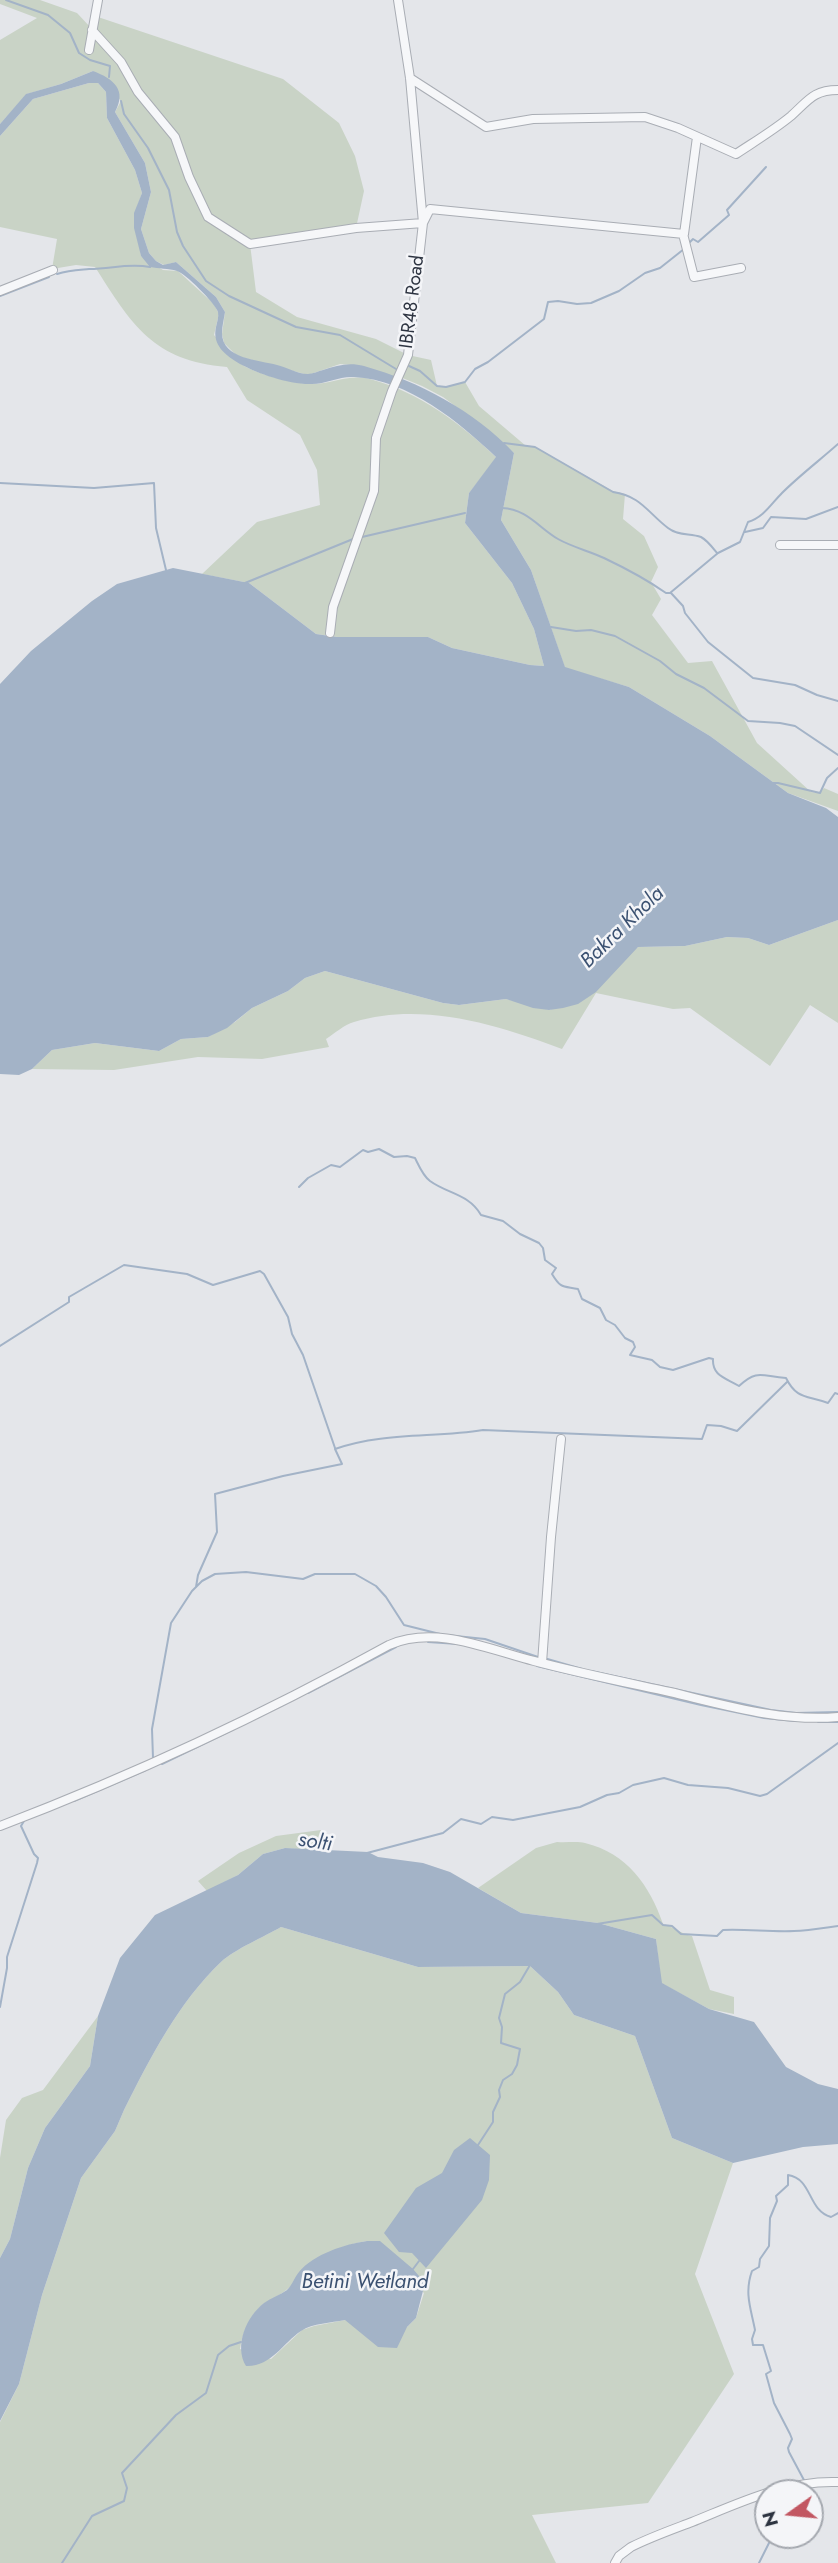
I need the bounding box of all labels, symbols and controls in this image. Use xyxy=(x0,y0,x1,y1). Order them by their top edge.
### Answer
street label: IBR48 Road xyxy=(396,254,430,350)
water label: Bakra Khola xyxy=(576,882,670,974)
water label: solti xyxy=(296,1828,334,1858)
water label: Betini Wetland xyxy=(302,2270,428,2296)
north arrow xyxy=(754,2479,824,2549)
text: N xyxy=(755,2508,785,2530)

